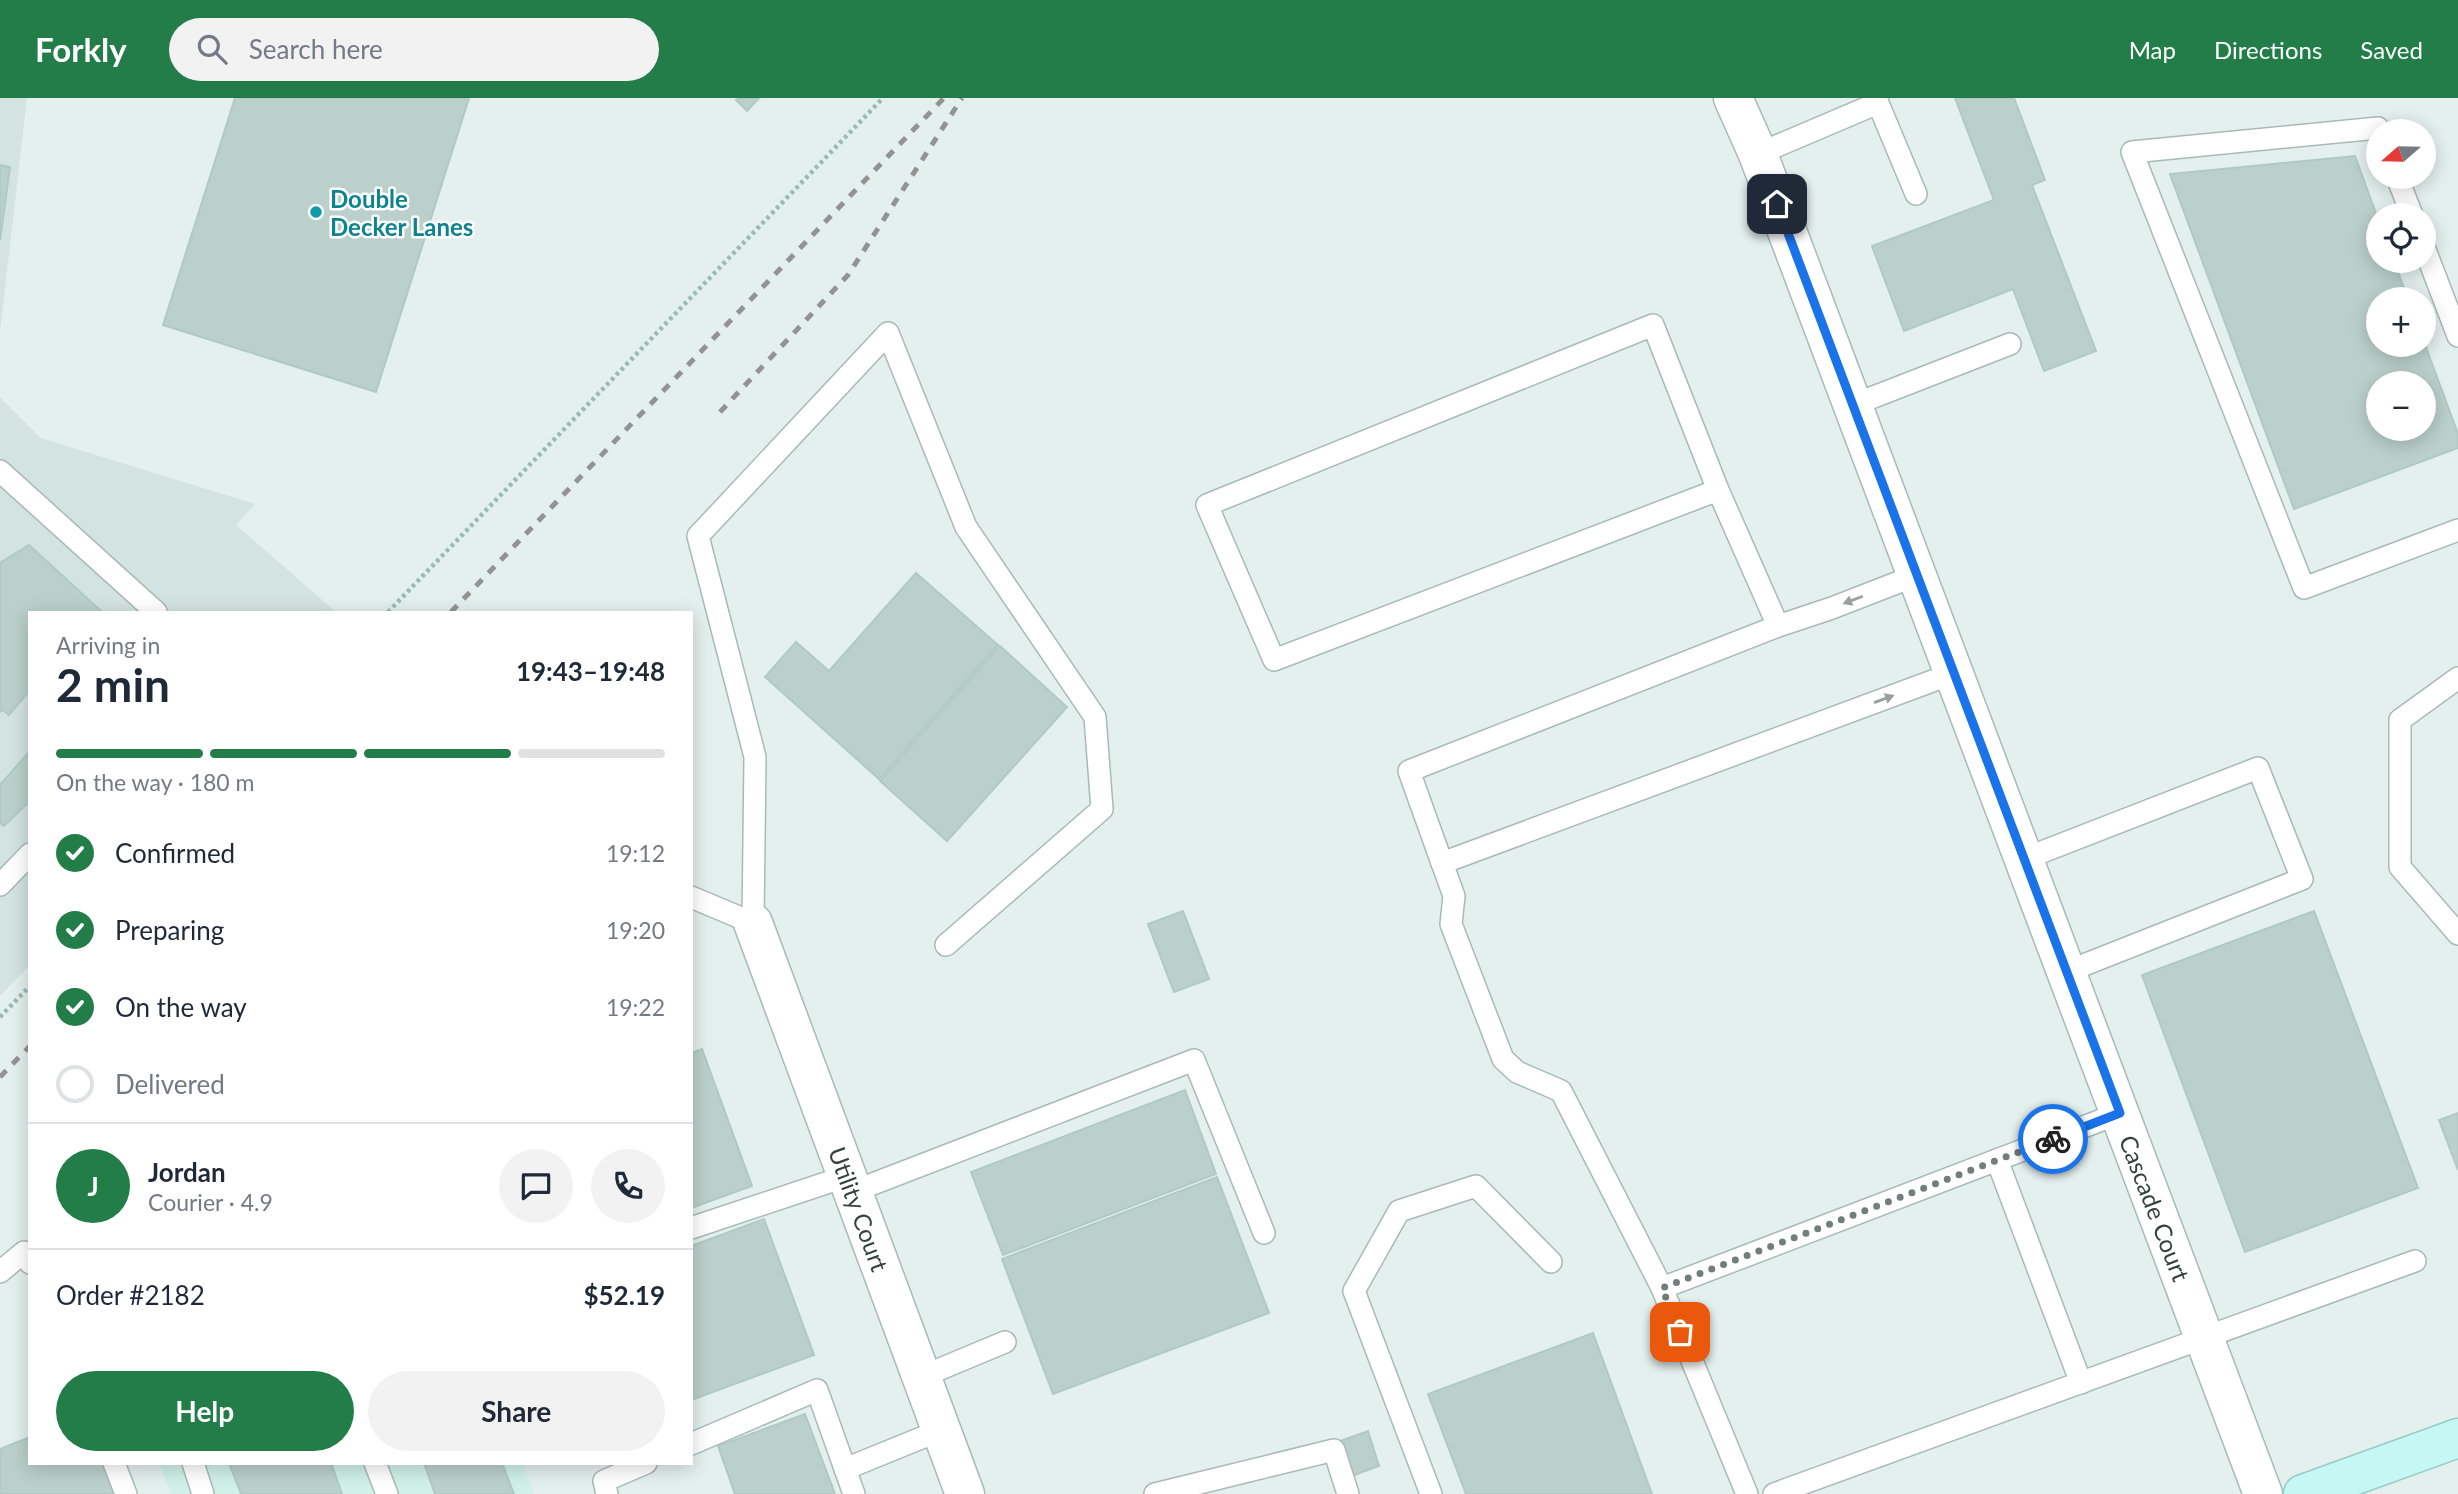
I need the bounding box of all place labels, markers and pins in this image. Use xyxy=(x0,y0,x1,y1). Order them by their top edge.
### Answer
pin xyxy=(1747,174,1807,234)
place label: Double Decker Lanes xyxy=(330,184,473,241)
marker: Double Decker Lanes xyxy=(308,204,324,220)
pin xyxy=(1650,1302,1710,1362)

